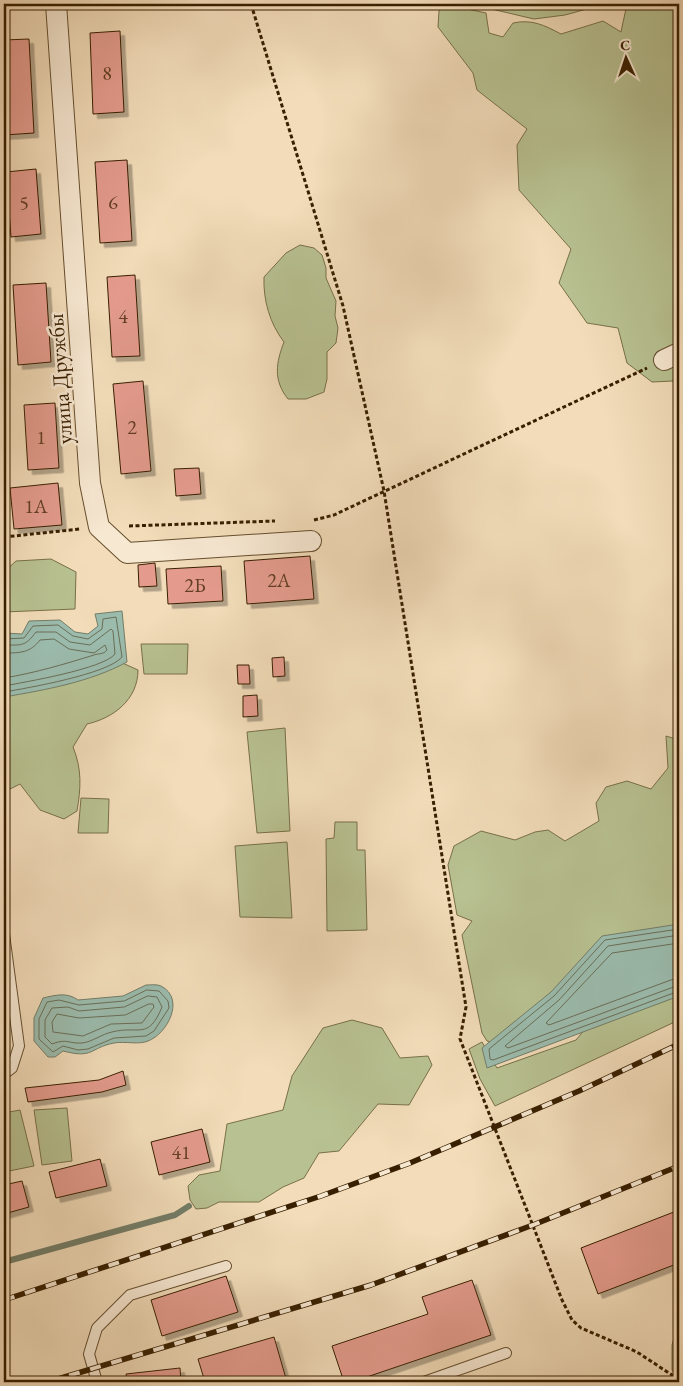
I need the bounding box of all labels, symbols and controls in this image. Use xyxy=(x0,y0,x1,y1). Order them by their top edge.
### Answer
north arrow xyxy=(600,32,650,82)
text: С xyxy=(620,36,631,54)
house number: 8 xyxy=(102,60,112,86)
house number: 6 xyxy=(108,189,118,215)
house number: 5 xyxy=(19,190,29,216)
house number: 4 xyxy=(118,303,128,329)
street label: улица Дружбы xyxy=(41,313,79,445)
house number: 2 xyxy=(127,414,137,440)
house number: 1 xyxy=(36,424,46,450)
house number: 1А xyxy=(24,493,48,519)
house number: 2А xyxy=(267,567,291,593)
house number: 2Б xyxy=(184,572,206,598)
house number: 41 xyxy=(171,1139,191,1165)

